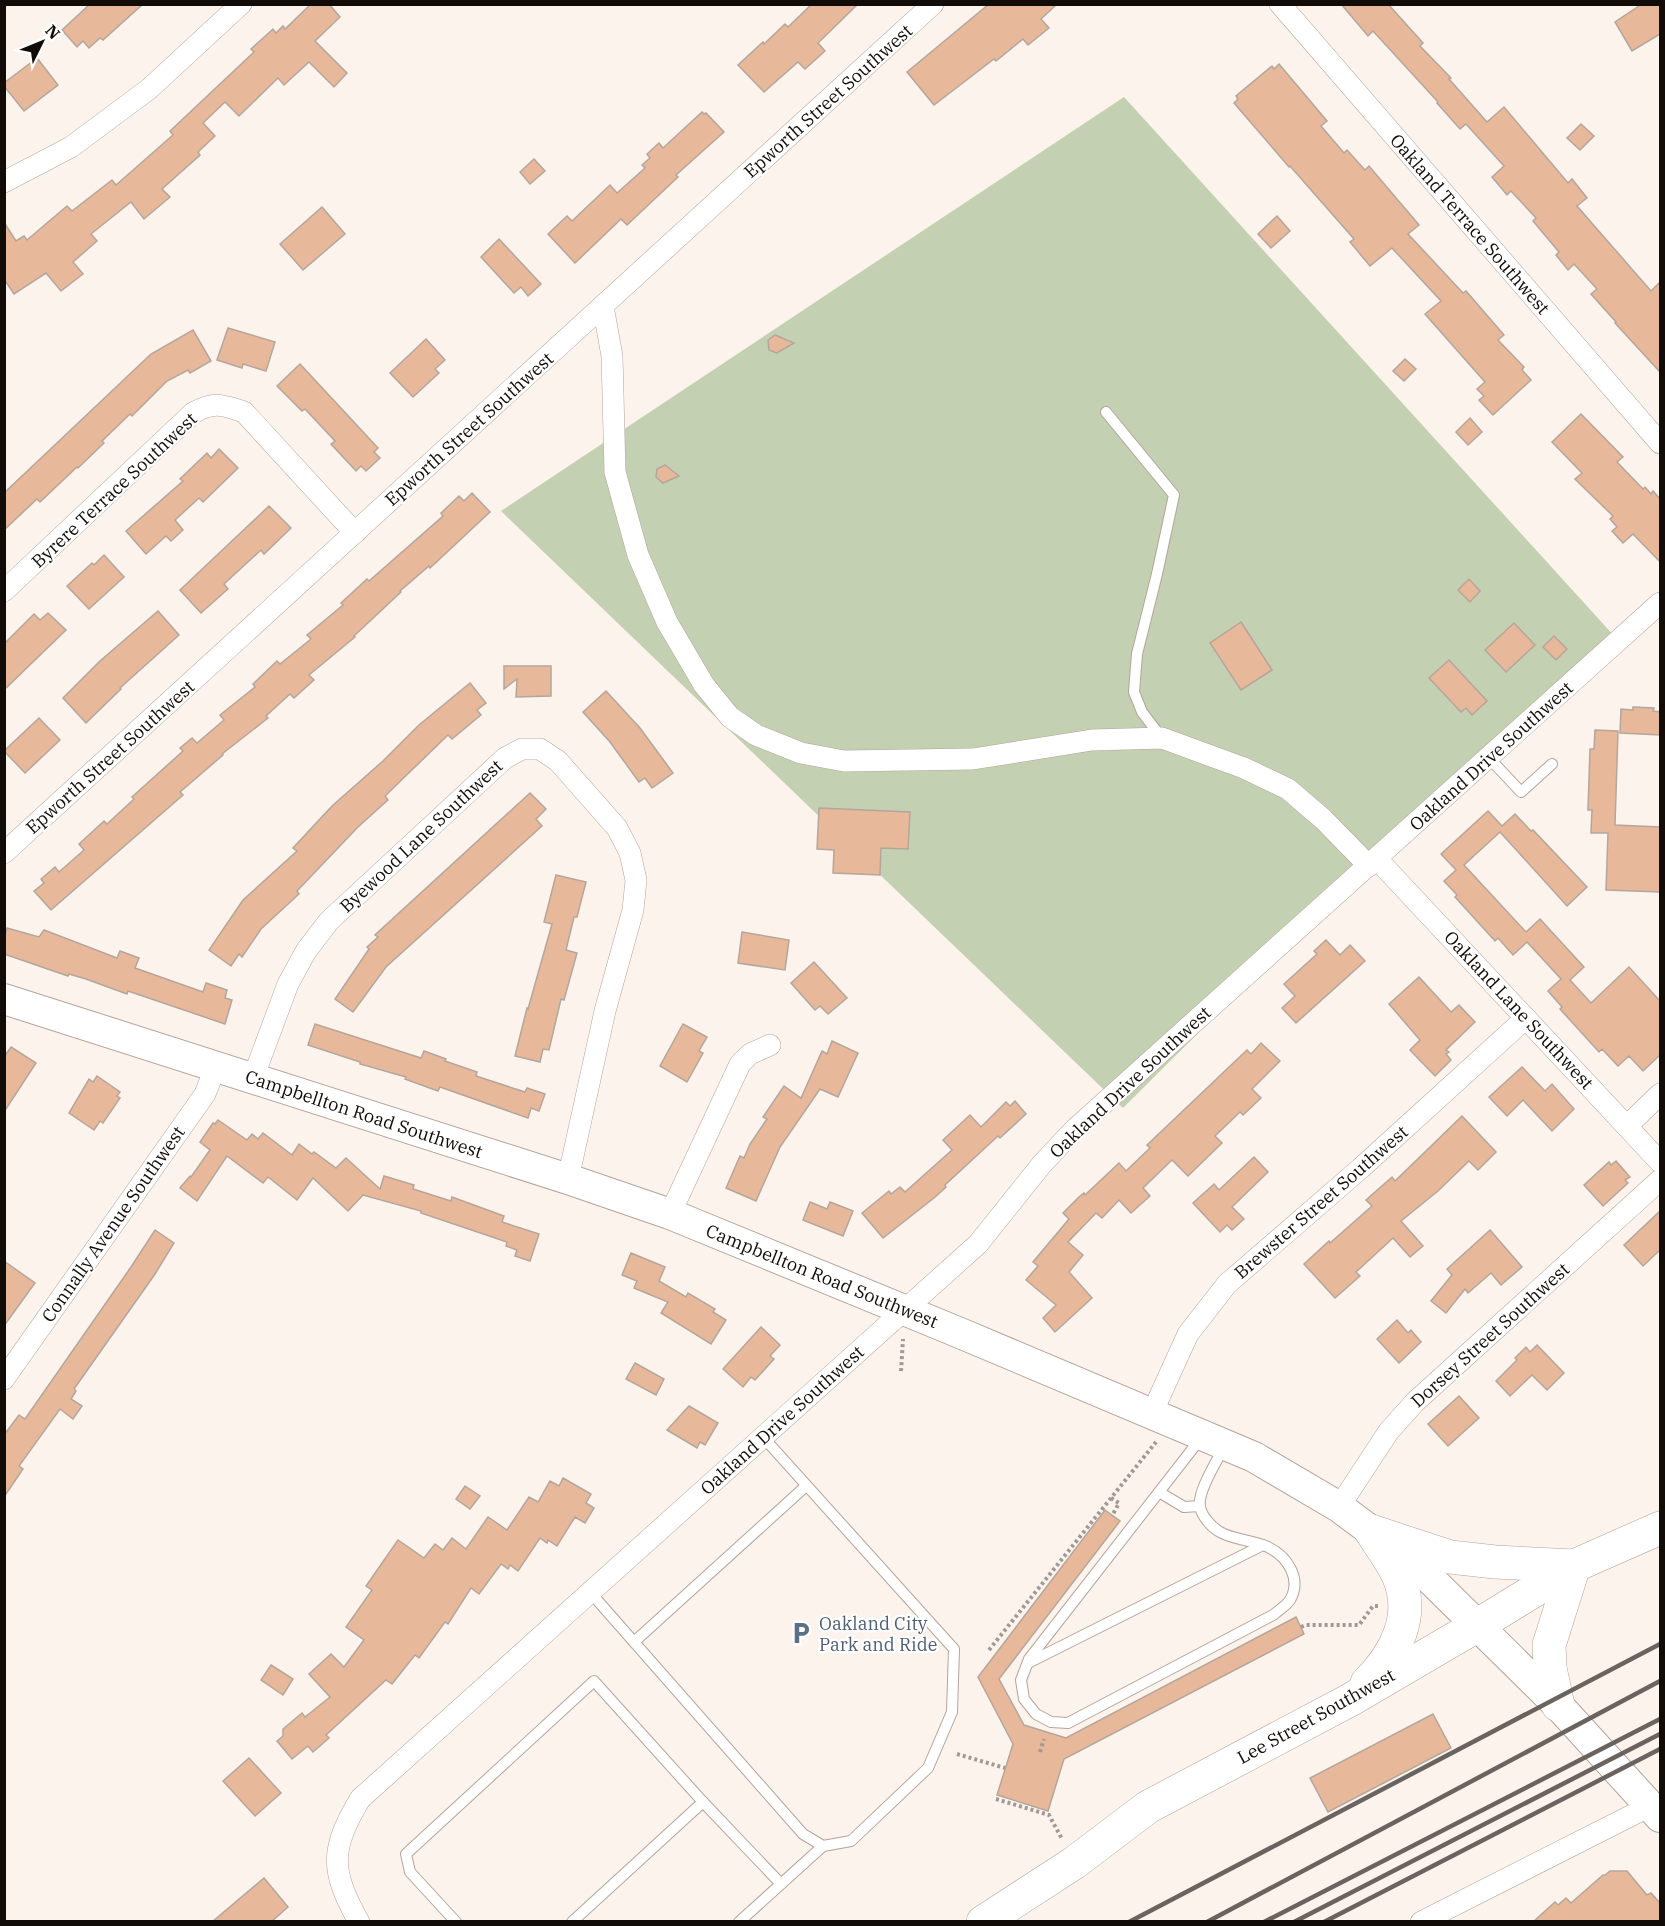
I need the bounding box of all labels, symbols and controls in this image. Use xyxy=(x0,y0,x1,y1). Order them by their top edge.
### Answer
north arrow xyxy=(12,12,72,72)
street label: Epworth Street Southwest xyxy=(739,19,917,183)
text: N xyxy=(41,20,65,43)
street label: Oakland Terrace Southwest xyxy=(1385,129,1555,319)
street label: Epworth Street Southwest xyxy=(380,347,558,511)
street label: Byrere Terrace Southwest xyxy=(26,407,202,573)
street label: Epworth Street Southwest xyxy=(21,675,199,839)
street label: Oakland Drive Southwest xyxy=(1404,676,1578,836)
street label: Byewood Lane Southwest xyxy=(335,754,507,918)
street label: Oakland Lane Southwest xyxy=(1439,926,1599,1094)
street label: Oakland Drive Southwest xyxy=(1044,1001,1216,1163)
street label: Campbellton Road Southwest xyxy=(243,1065,485,1163)
street label: Brewster Street Southwest xyxy=(1229,1120,1413,1284)
street label: Connally Avenue Southwest xyxy=(36,1121,190,1327)
street label: Campbellton Road Southwest xyxy=(703,1219,941,1333)
street label: Dorsey Street Southwest xyxy=(1406,1258,1574,1412)
street label: Oakland Drive Southwest xyxy=(695,1340,869,1500)
place label: Oakland City Park and Ride xyxy=(819,1612,937,1656)
parking icon: Oakland City Park and Ride xyxy=(788,1620,814,1646)
street label: Lee Street Southwest xyxy=(1233,1663,1399,1769)

